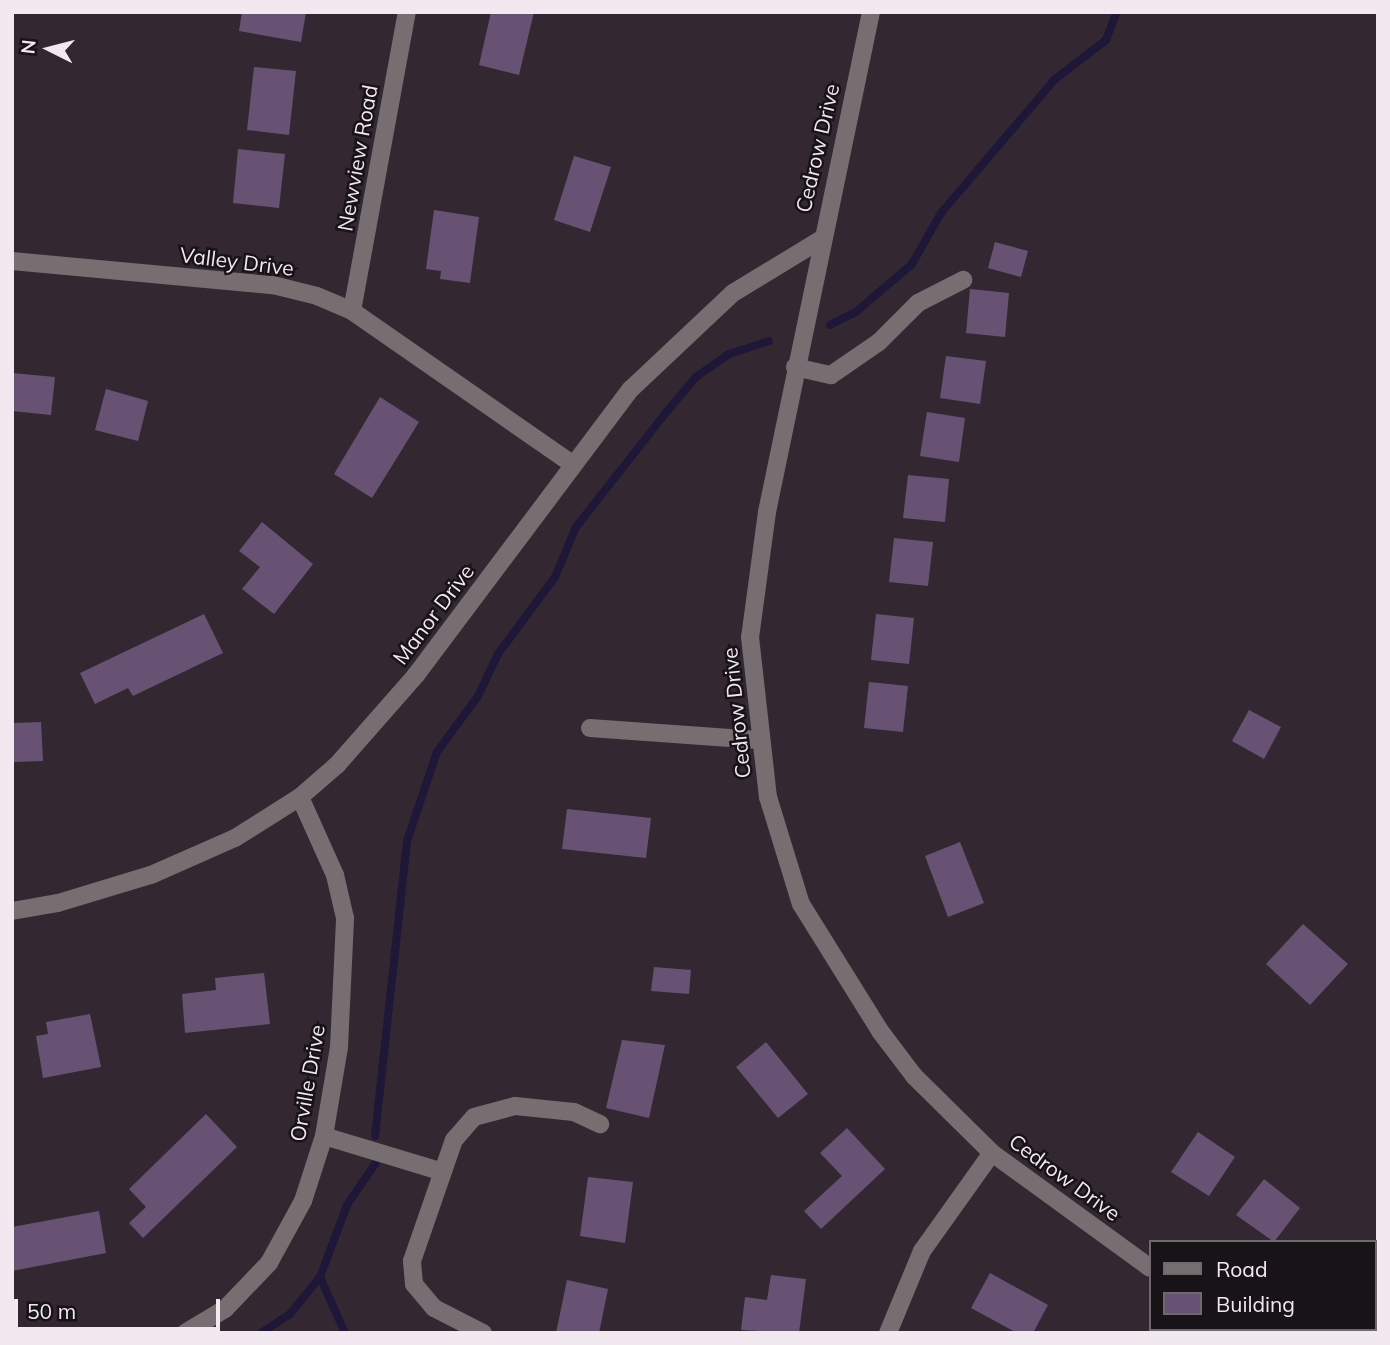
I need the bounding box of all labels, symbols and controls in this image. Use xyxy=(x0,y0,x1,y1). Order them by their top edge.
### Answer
north arrow xyxy=(14,14,84,84)
text: N xyxy=(15,38,41,55)
street label: Cedrow Drive xyxy=(790,81,844,215)
street label: Newview Road xyxy=(332,83,382,233)
street label: Valley Drive xyxy=(179,242,295,280)
street label: Manor Drive xyxy=(387,559,479,669)
street label: Cedrow Drive xyxy=(717,646,755,780)
street label: Orville Drive xyxy=(284,1023,330,1143)
street label: Cedrow Drive xyxy=(1004,1128,1126,1226)
legend xyxy=(1148,1240,1376,1331)
text: Road xyxy=(1216,1256,1267,1282)
scale bar xyxy=(18,1286,224,1330)
text: Building xyxy=(1216,1291,1295,1317)
text: 50 m xyxy=(27,1298,76,1324)

